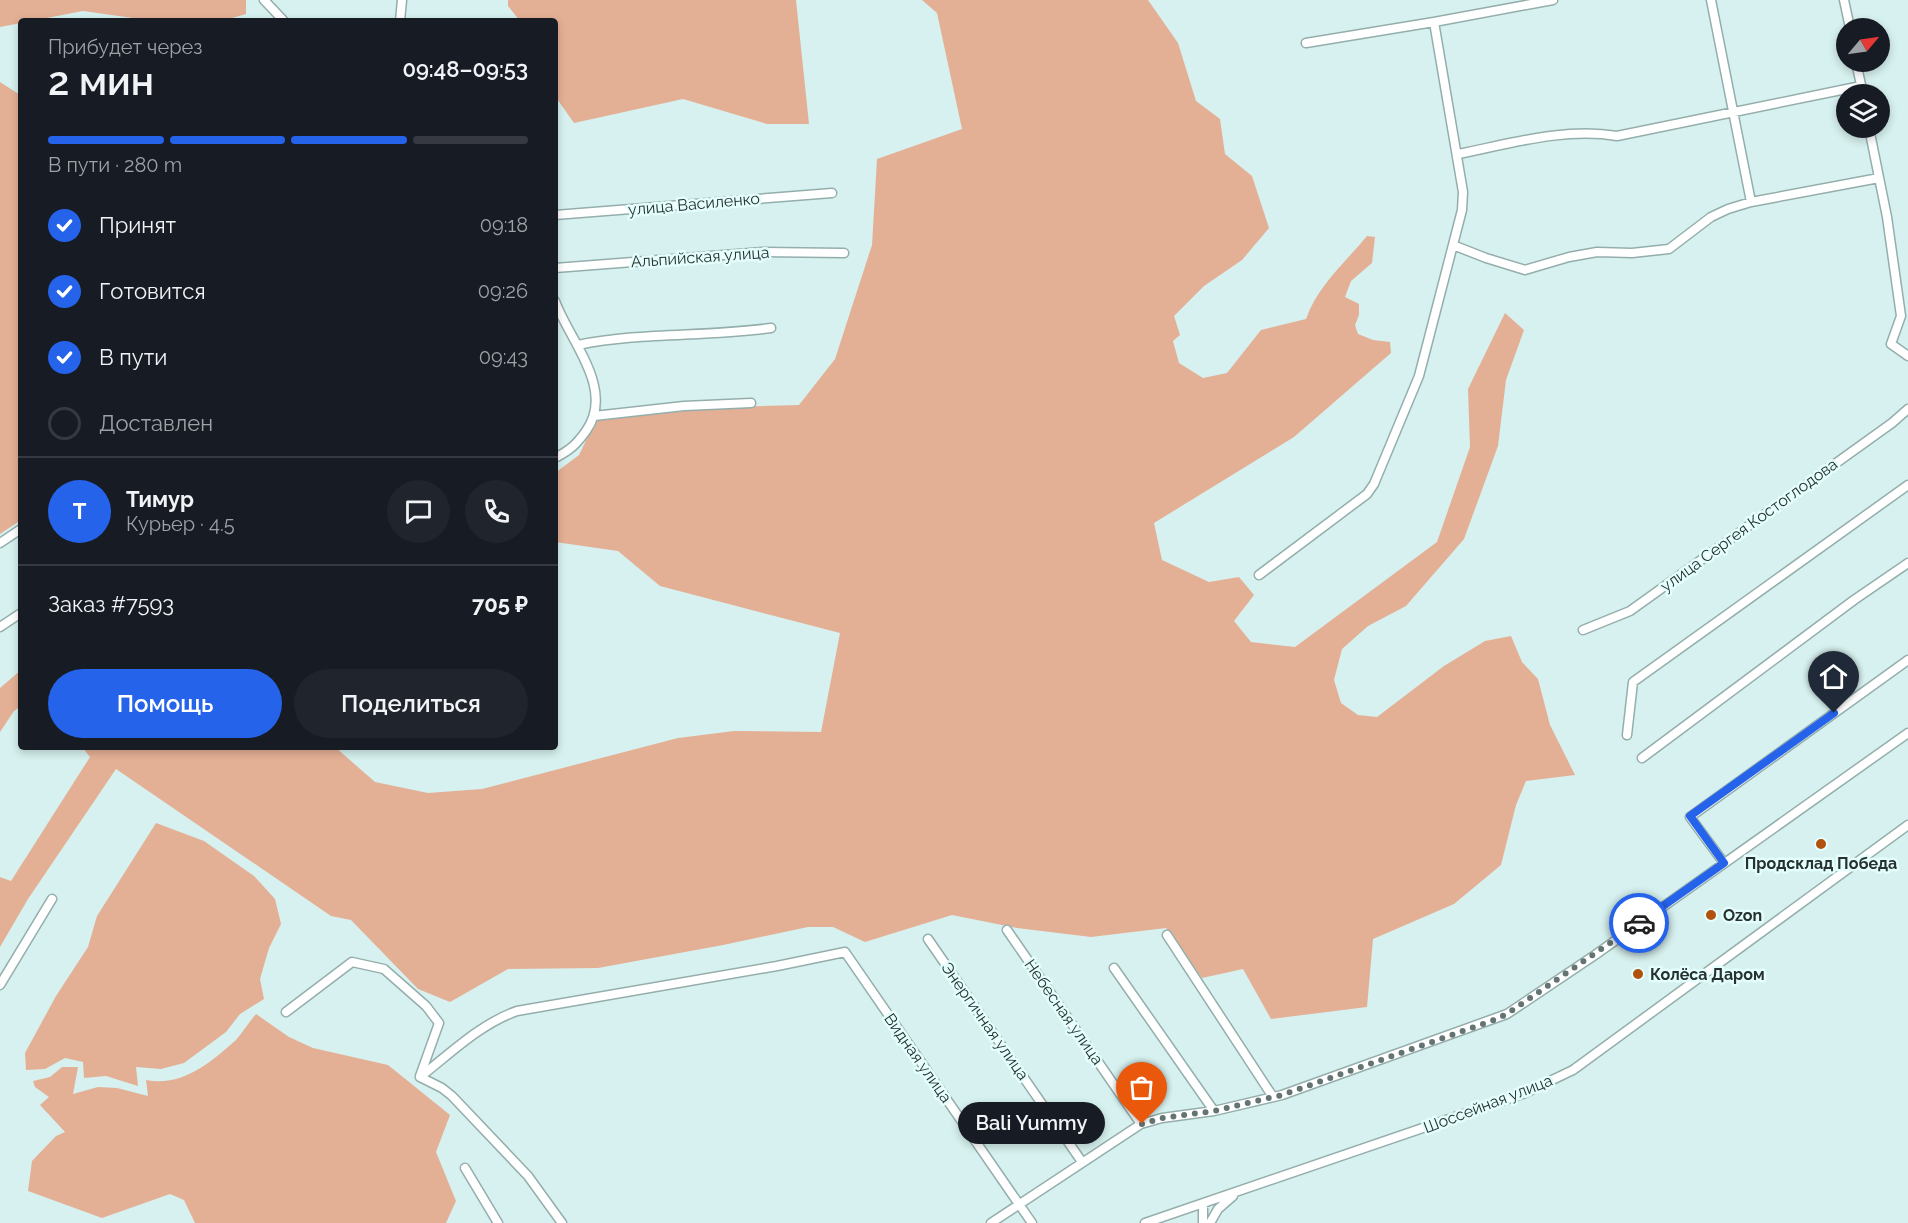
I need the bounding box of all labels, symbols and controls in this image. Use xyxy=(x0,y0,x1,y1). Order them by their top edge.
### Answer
north arrow xyxy=(1836,18,1890,72)
map controls xyxy=(1836,18,1890,138)
text: Прибудет через xyxy=(48,35,202,59)
text: 09:48–09:53 xyxy=(402,56,528,82)
text: 2 мин xyxy=(48,58,154,104)
button: layers xyxy=(1836,84,1890,138)
text: В пути · 280 m xyxy=(48,153,182,177)
street label: улица Василенко xyxy=(627,189,761,219)
icon: check xyxy=(48,209,81,242)
text: Принят xyxy=(99,212,176,238)
text: 09:18 xyxy=(480,213,528,237)
street label: Альпийская улица xyxy=(630,243,770,271)
icon: check xyxy=(48,275,81,308)
text: Готовится xyxy=(99,278,206,304)
text: 09:26 xyxy=(478,279,528,303)
icon: check xyxy=(48,341,81,374)
text: В пути xyxy=(99,344,167,370)
text: 09:43 xyxy=(479,345,528,369)
text: Доставлен xyxy=(99,410,213,436)
street label: улица Сергея Костоглодова xyxy=(1657,454,1841,596)
button: chat xyxy=(387,480,450,543)
button: phone xyxy=(465,480,528,543)
text: Тимур xyxy=(126,486,194,512)
text: Т xyxy=(73,498,86,524)
text: Курьер · 4.5 xyxy=(126,512,235,536)
text: Заказ #7593 xyxy=(48,591,174,617)
text: 705 ₽ xyxy=(472,591,528,617)
pin xyxy=(1808,651,1859,713)
icon: home xyxy=(1817,660,1850,693)
button: Помощь xyxy=(48,669,282,738)
button: Поделиться xyxy=(294,669,528,738)
marker: Продсклад Победа xyxy=(1814,837,1828,851)
place label: Продсклад Победа xyxy=(1745,854,1897,873)
courier xyxy=(1609,893,1669,953)
place label: Ozon xyxy=(1723,906,1762,925)
icon: car xyxy=(1623,907,1656,940)
marker: Ozon xyxy=(1704,908,1718,922)
street label: Небесная улица xyxy=(1021,956,1107,1068)
street label: Энергичная улица xyxy=(937,958,1033,1084)
place label: Колёса Даром xyxy=(1650,965,1765,984)
marker: Колёса Даром xyxy=(1631,967,1645,981)
street label: Видная улица xyxy=(880,1010,956,1106)
pin xyxy=(1116,1062,1167,1124)
icon: bag xyxy=(1125,1071,1158,1104)
street label: Шоссейная улица xyxy=(1421,1071,1555,1137)
callout: Bali Yummy xyxy=(959,1103,1106,1145)
text: Bali Yummy xyxy=(976,1111,1087,1135)

